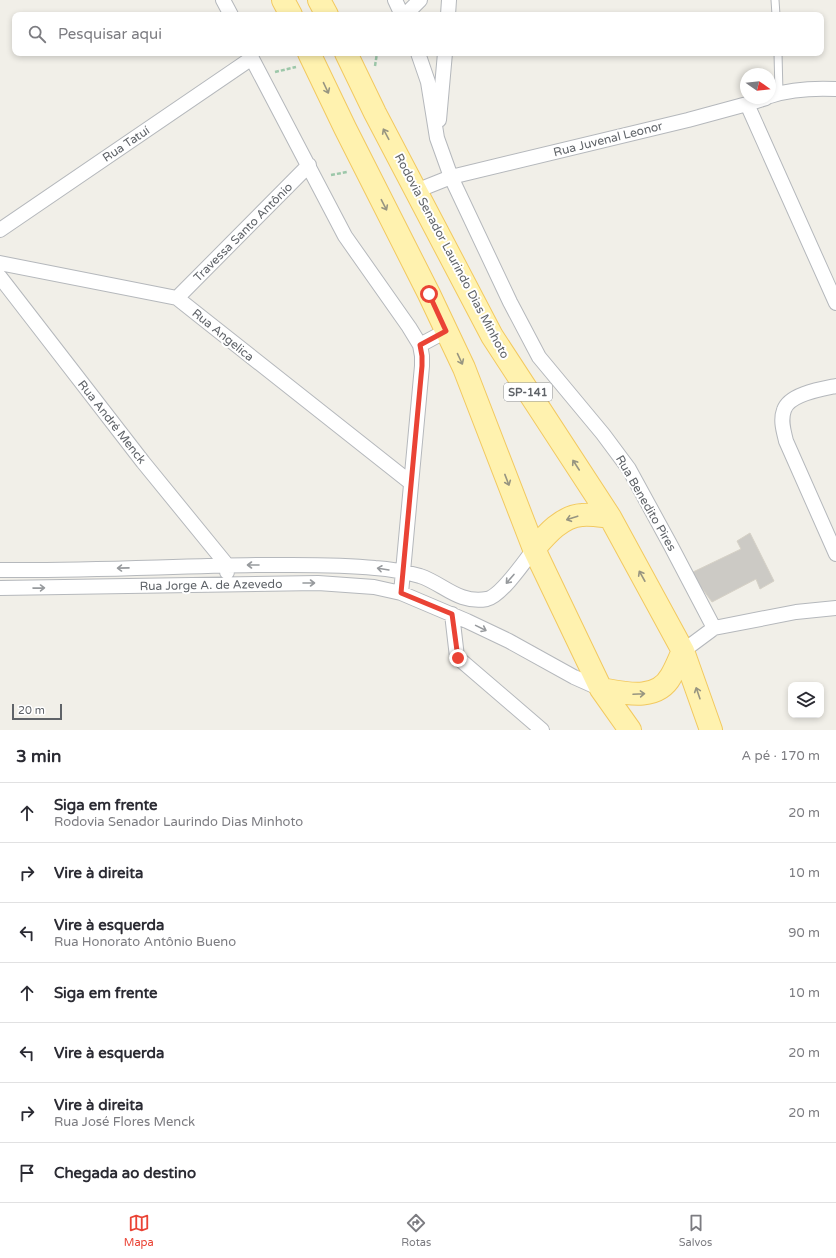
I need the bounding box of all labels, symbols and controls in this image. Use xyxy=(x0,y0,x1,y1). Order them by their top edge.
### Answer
search box xyxy=(12,12,824,56)
icon: search xyxy=(26,23,48,45)
text: Pesquisar aqui xyxy=(58,25,162,43)
north arrow xyxy=(740,68,776,104)
one-way arrow xyxy=(323,82,330,94)
street label: Rua Juvenal Leonor xyxy=(552,119,664,159)
street label: Rua Tatuí xyxy=(100,123,152,165)
one-way arrow xyxy=(381,128,389,140)
street label: Rodovia Senador Laurindo Dias Minhoto xyxy=(392,151,512,361)
street label: Travessa Santo Antônio xyxy=(191,180,295,284)
one-way arrow xyxy=(381,198,388,210)
route start xyxy=(420,285,438,303)
street label: Rua Angelica xyxy=(189,306,257,364)
one-way arrow xyxy=(457,353,464,365)
street label: Rua André Menck xyxy=(75,377,149,467)
road number: SP-141 xyxy=(504,383,552,401)
street label: Rua Benedito Pires xyxy=(613,453,679,554)
one-way arrow xyxy=(571,459,580,470)
one-way arrow xyxy=(504,474,511,486)
one-way arrow xyxy=(566,514,578,522)
one-way arrow xyxy=(247,561,260,569)
one-way arrow xyxy=(117,564,130,572)
one-way arrow xyxy=(377,565,390,573)
one-way arrow xyxy=(638,570,646,582)
one-way arrow xyxy=(505,574,514,585)
street label: Rua Jorge A. de Azevedo xyxy=(139,577,283,593)
one-way arrow xyxy=(302,579,315,587)
one-way arrow xyxy=(32,584,45,591)
one-way arrow xyxy=(475,625,487,632)
route end xyxy=(449,649,467,667)
map controls xyxy=(788,682,824,718)
button: layers xyxy=(788,682,824,718)
one-way arrow xyxy=(693,688,701,700)
one-way arrow xyxy=(632,690,645,697)
scale bar xyxy=(12,702,62,721)
text: 20 m xyxy=(18,704,45,717)
text: 3 min xyxy=(16,746,61,767)
text: A pé · 170 m xyxy=(741,748,820,764)
text: Siga em frente xyxy=(54,796,158,814)
icon: ahead xyxy=(16,802,38,824)
text: 20 m xyxy=(788,805,820,821)
text: Rodovia Senador Laurindo Dias Minhoto xyxy=(54,814,303,830)
icon: right xyxy=(16,862,38,884)
text: Vire à direita xyxy=(54,864,143,882)
text: 10 m xyxy=(788,865,820,881)
text: Vire à esquerda xyxy=(54,916,164,934)
icon: left xyxy=(16,922,38,944)
text: 90 m xyxy=(788,925,820,941)
text: Rua Honorato Antônio Bueno xyxy=(54,934,236,950)
icon: ahead xyxy=(16,982,38,1004)
text: Siga em frente xyxy=(54,984,158,1002)
text: 10 m xyxy=(788,985,820,1001)
icon: left xyxy=(16,1042,38,1064)
text: Vire à esquerda xyxy=(54,1044,164,1062)
text: 20 m xyxy=(788,1045,820,1061)
text: Vire à direita xyxy=(54,1096,143,1114)
icon: right xyxy=(16,1102,38,1124)
text: 20 m xyxy=(788,1105,820,1121)
text: Rua José Flores Menck xyxy=(54,1114,195,1130)
icon: arrive xyxy=(16,1162,38,1184)
text: Chegada ao destino xyxy=(54,1164,196,1182)
tab: Mapa xyxy=(124,1212,154,1249)
tab: Rotas xyxy=(401,1212,431,1249)
tab: Salvos xyxy=(679,1212,712,1249)

